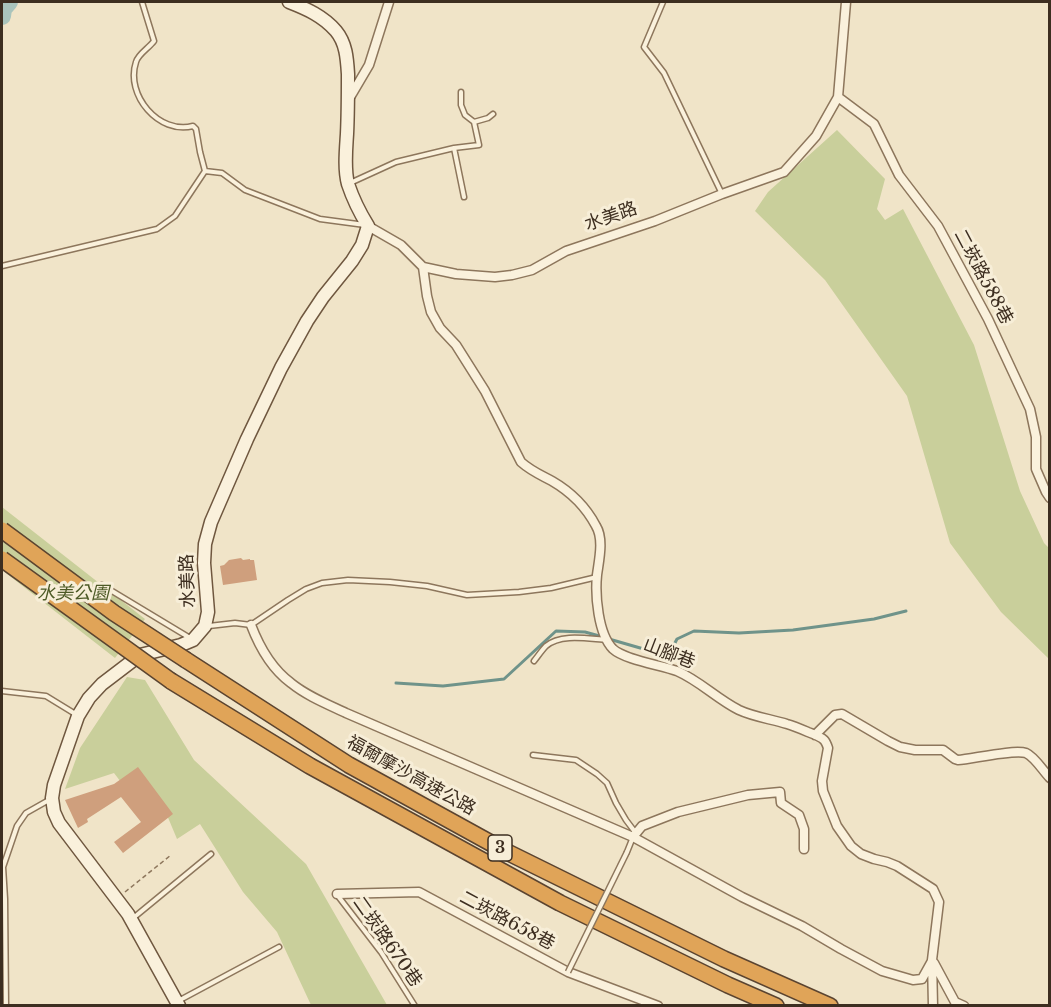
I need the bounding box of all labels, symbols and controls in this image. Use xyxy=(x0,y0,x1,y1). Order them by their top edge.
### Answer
street label: 水美路 xyxy=(582,198,640,236)
street label: 二崁路588巷 xyxy=(949,226,1017,328)
street label: 水美路 xyxy=(176,554,200,608)
park label: 水美公園 xyxy=(37,583,109,605)
street label: 山腳巷 xyxy=(640,634,698,674)
street label: 福爾摩沙高速公路 xyxy=(343,732,479,820)
road number: 3 xyxy=(488,835,512,861)
street label: 二崁路658巷 xyxy=(456,887,558,955)
street label: 二崁路670巷 xyxy=(348,893,426,991)

